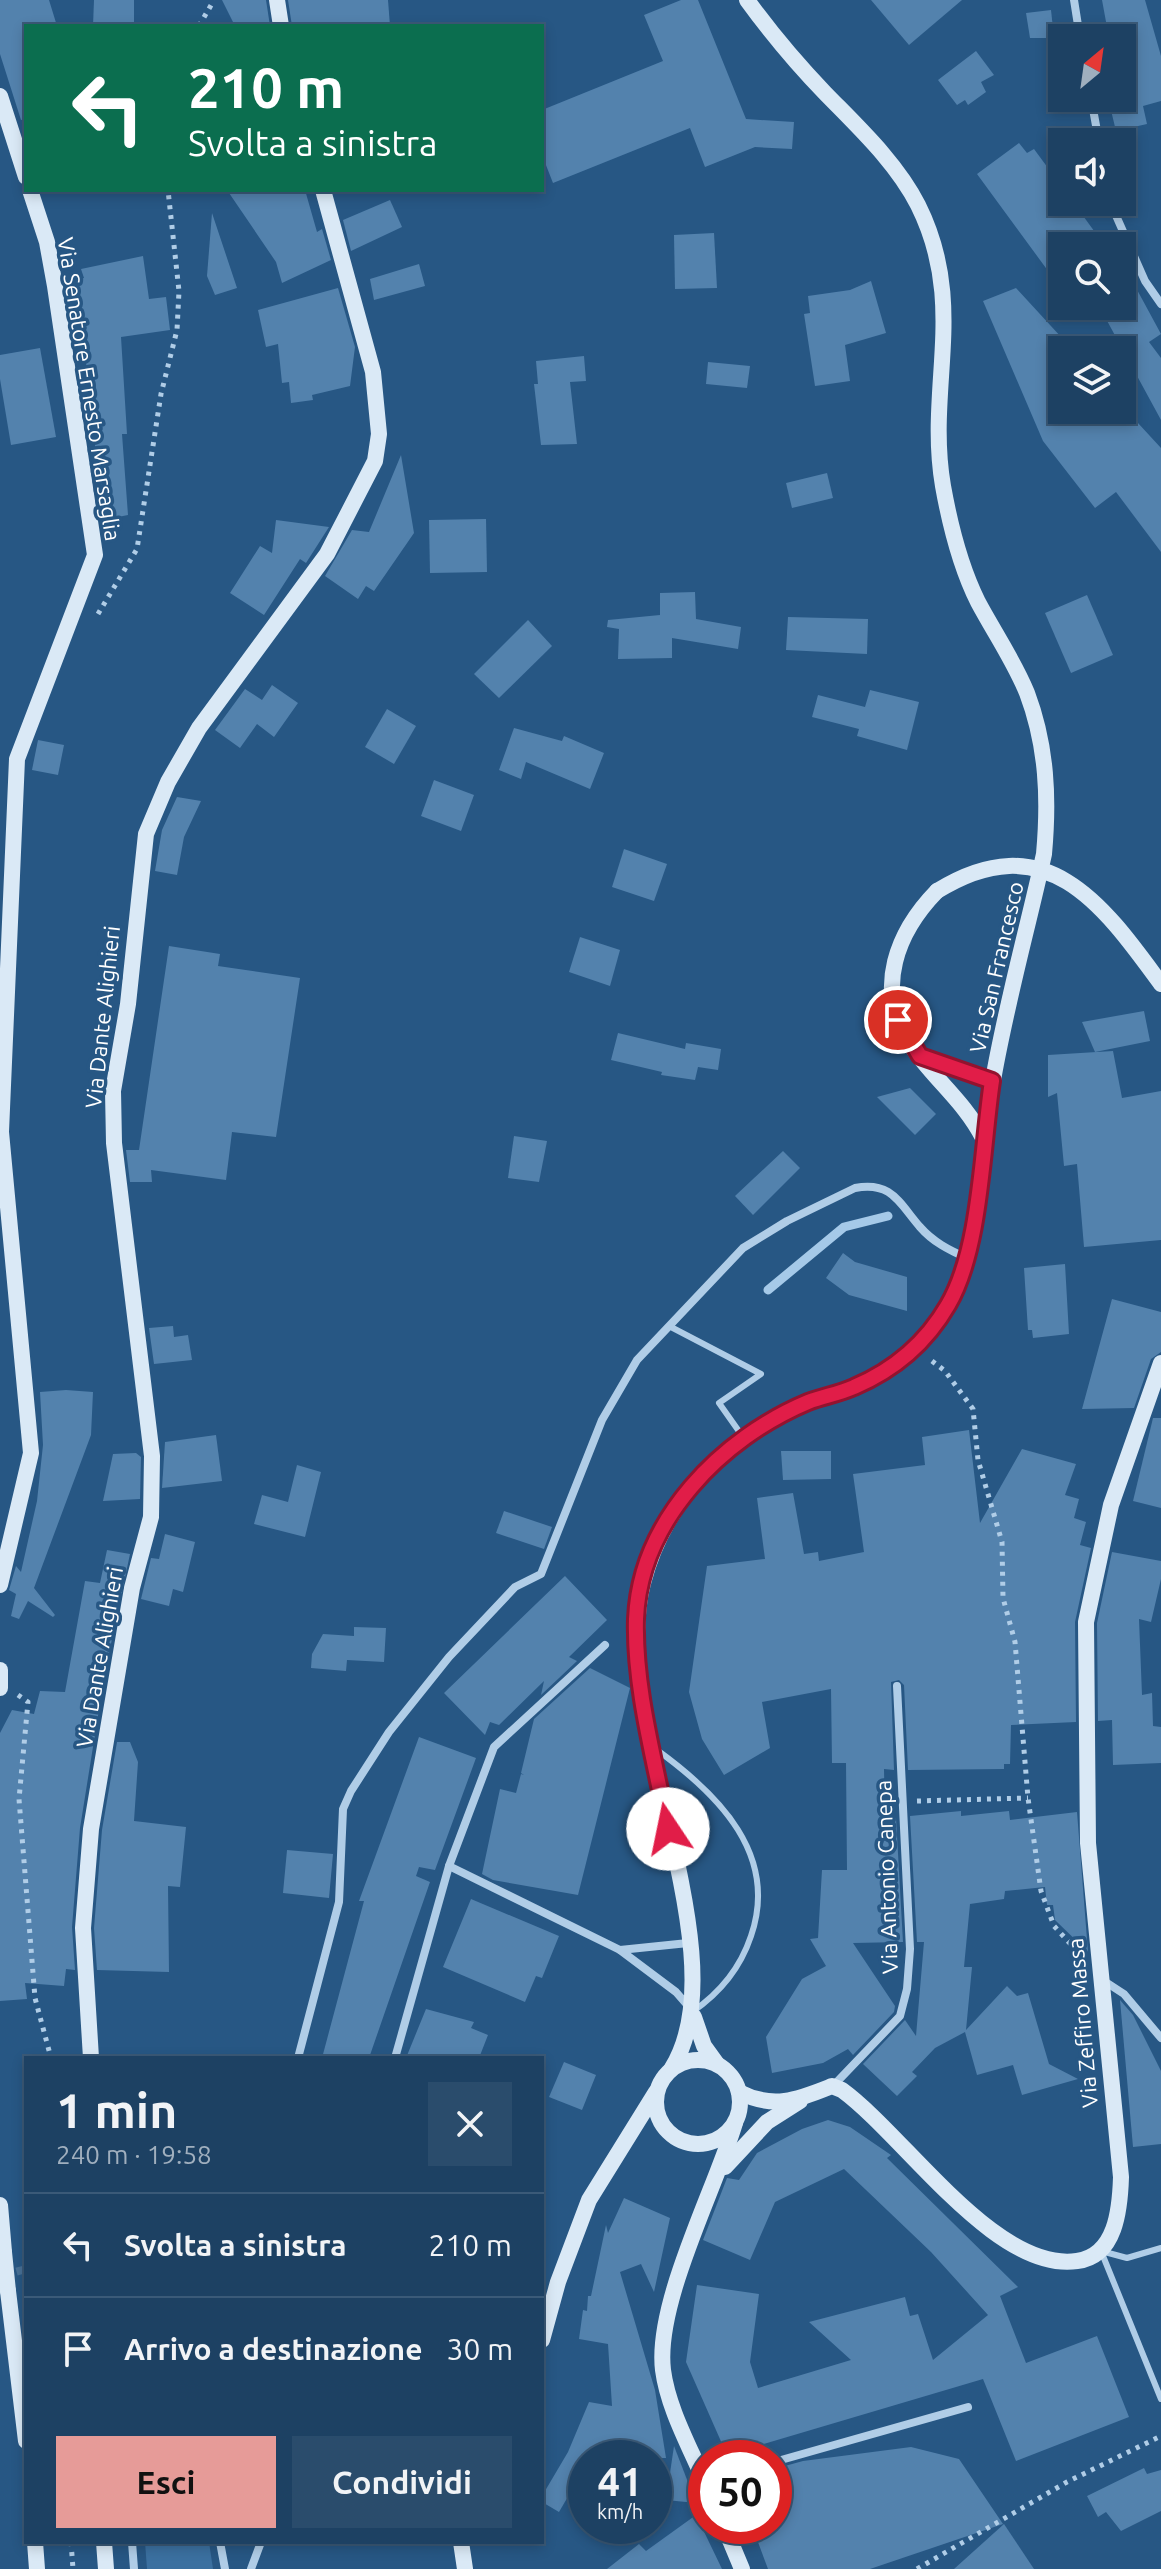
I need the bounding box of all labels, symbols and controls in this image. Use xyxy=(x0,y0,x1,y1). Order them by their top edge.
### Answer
north arrow xyxy=(1048,24,1136,112)
map controls xyxy=(1048,24,1136,424)
icon: left xyxy=(56,56,160,160)
text: 210 m xyxy=(188,56,344,119)
text: Svolta a sinistra xyxy=(188,122,438,163)
button: sound xyxy=(1048,128,1136,216)
button: search xyxy=(1048,232,1136,320)
street label: Via Senatore Ernesto Marsaglia xyxy=(54,235,126,543)
button: layers xyxy=(1048,336,1136,424)
street label: Via San Francesco xyxy=(964,879,1028,1055)
street label: Via Dante Alighieri xyxy=(80,925,124,1109)
pin xyxy=(864,986,932,1054)
icon: arrive xyxy=(876,998,920,1042)
street label: Via Dante Alighieri xyxy=(71,1565,127,1749)
street label: Via Antonio Canepa xyxy=(870,1780,902,1974)
position arrow xyxy=(626,1787,710,1871)
street label: Via Zeffiro Massa xyxy=(1062,1937,1102,2109)
button: close xyxy=(428,2082,512,2166)
text: 1 min xyxy=(56,2083,177,2137)
text: 240 m · 19:58 xyxy=(56,2140,212,2169)
icon: left xyxy=(56,2223,100,2267)
text: Svolta a sinistra xyxy=(124,2228,347,2262)
text: 210 m xyxy=(428,2228,512,2262)
icon: arrive xyxy=(56,2327,100,2371)
text: Arrivo a destinazione xyxy=(124,2332,422,2366)
text: 30 m xyxy=(446,2332,513,2366)
button: Esci xyxy=(56,2436,276,2528)
button: Condividi xyxy=(292,2436,512,2528)
speed limit sign: 50 xyxy=(688,2440,792,2544)
text: 41 xyxy=(597,2459,643,2504)
text: km/h xyxy=(597,2500,643,2523)

